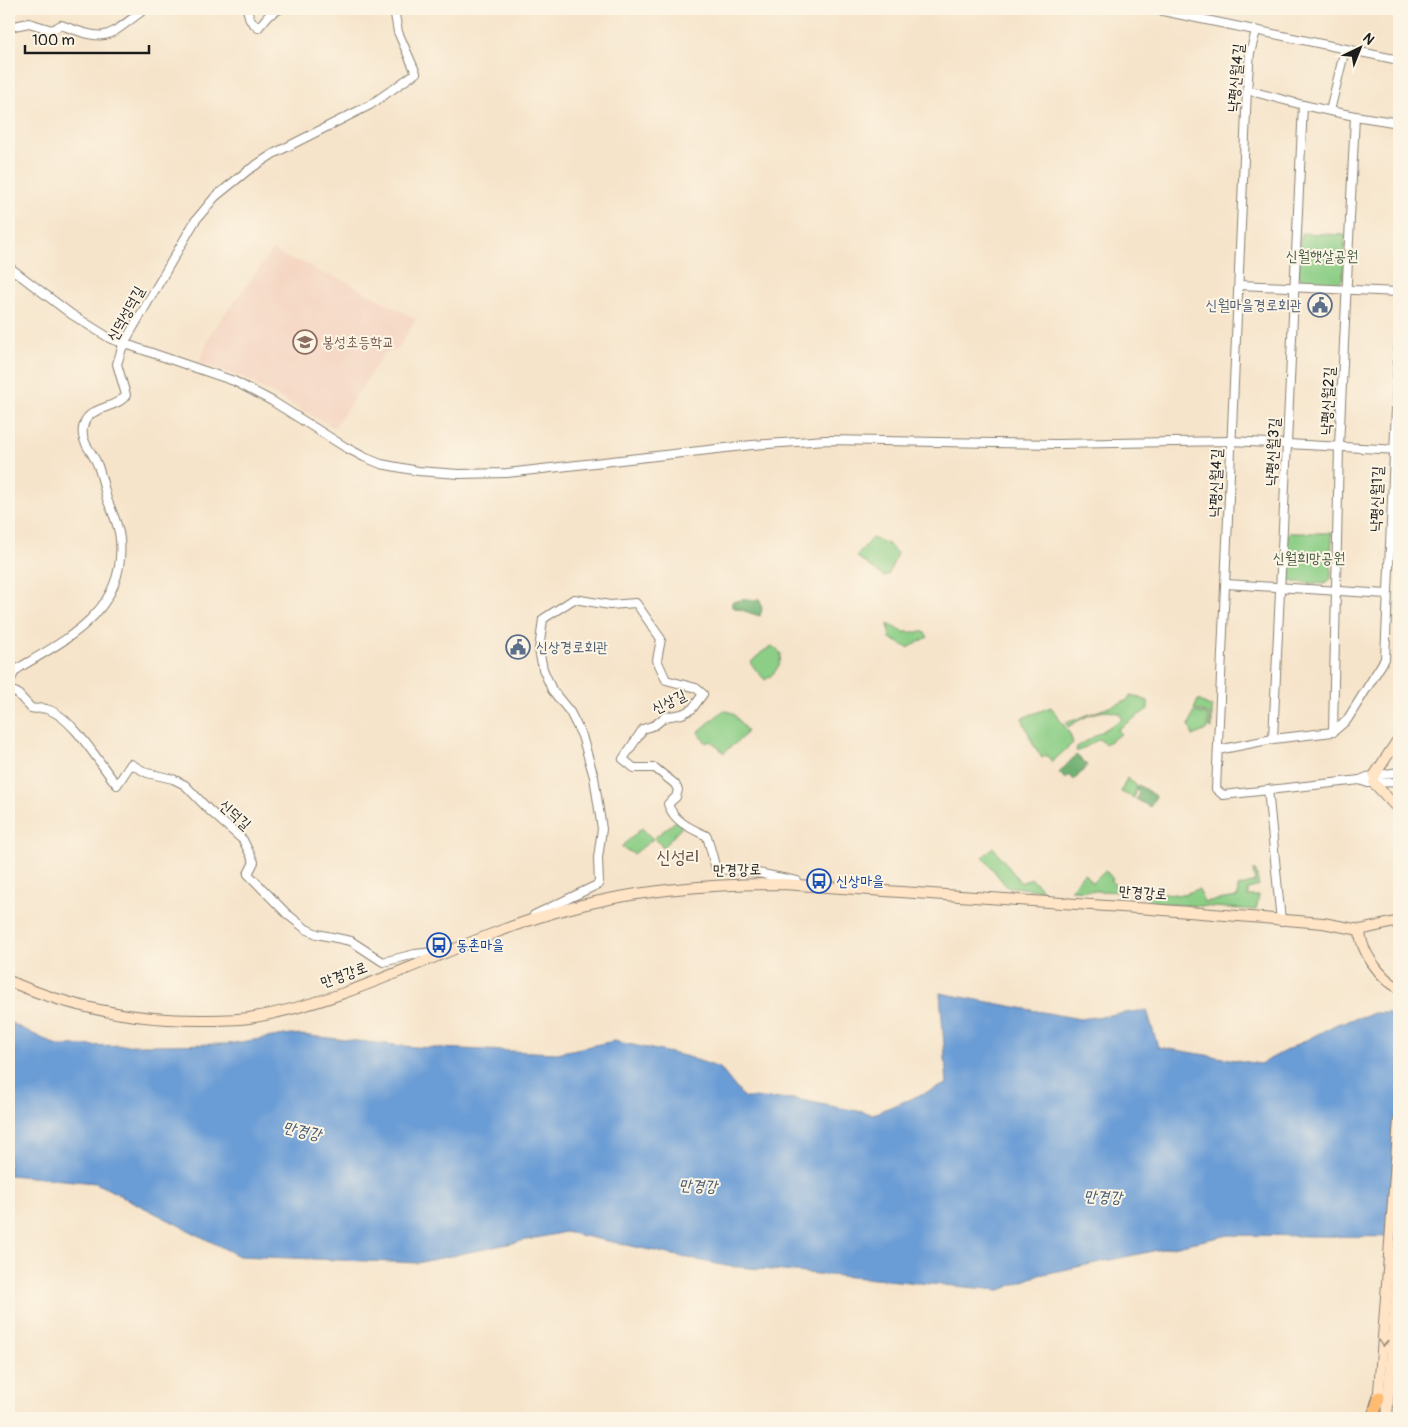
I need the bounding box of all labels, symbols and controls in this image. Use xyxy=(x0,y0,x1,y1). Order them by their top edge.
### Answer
scale bar xyxy=(25,22,149,54)
north arrow xyxy=(1336,22,1386,72)
text: N xyxy=(1359,29,1378,48)
text: 100 m xyxy=(32,31,75,50)
street label: 낙평신월4길 xyxy=(1224,43,1248,113)
park label: 신월햇살공원 xyxy=(1286,247,1358,266)
street label: 신덕성덕길 xyxy=(103,283,149,345)
public building icon: 신월마을경로회관 xyxy=(1307,292,1333,318)
place label: 신월마을경로회관 xyxy=(1205,296,1302,315)
school or university icon: 봉성초등학교 xyxy=(292,329,318,355)
place label: 봉성초등학교 xyxy=(322,333,394,352)
street label: 낙평신월2길 xyxy=(1317,366,1339,436)
street label: 낙평신월3길 xyxy=(1262,417,1284,487)
street label: 낙평신월4길 xyxy=(1205,448,1227,518)
street label: 낙평신월1길 xyxy=(1366,466,1388,532)
park label: 신월희망공원 xyxy=(1273,549,1345,568)
public building icon: 신상경로회관 xyxy=(505,634,531,660)
place label: 신상경로회관 xyxy=(536,638,608,657)
street label: 신상길 xyxy=(649,686,689,718)
street label: 신덕길 xyxy=(215,796,255,834)
district label: 신성리 xyxy=(656,846,700,869)
street label: 만경강로 xyxy=(713,860,761,880)
bus stop icon: 신상마을 xyxy=(806,868,832,894)
place label: 신상마을 xyxy=(836,872,884,891)
street label: 만경강로 xyxy=(1118,882,1168,904)
bus stop icon: 동촌마을 xyxy=(426,932,452,958)
place label: 동촌마을 xyxy=(456,936,504,955)
street label: 만경강로 xyxy=(318,958,370,992)
water label: 만경강 xyxy=(281,1117,325,1146)
water label: 만경강 xyxy=(678,1175,720,1197)
water label: 만경강 xyxy=(1083,1186,1125,1208)
one-way arrow xyxy=(1378,1339,1389,1347)

